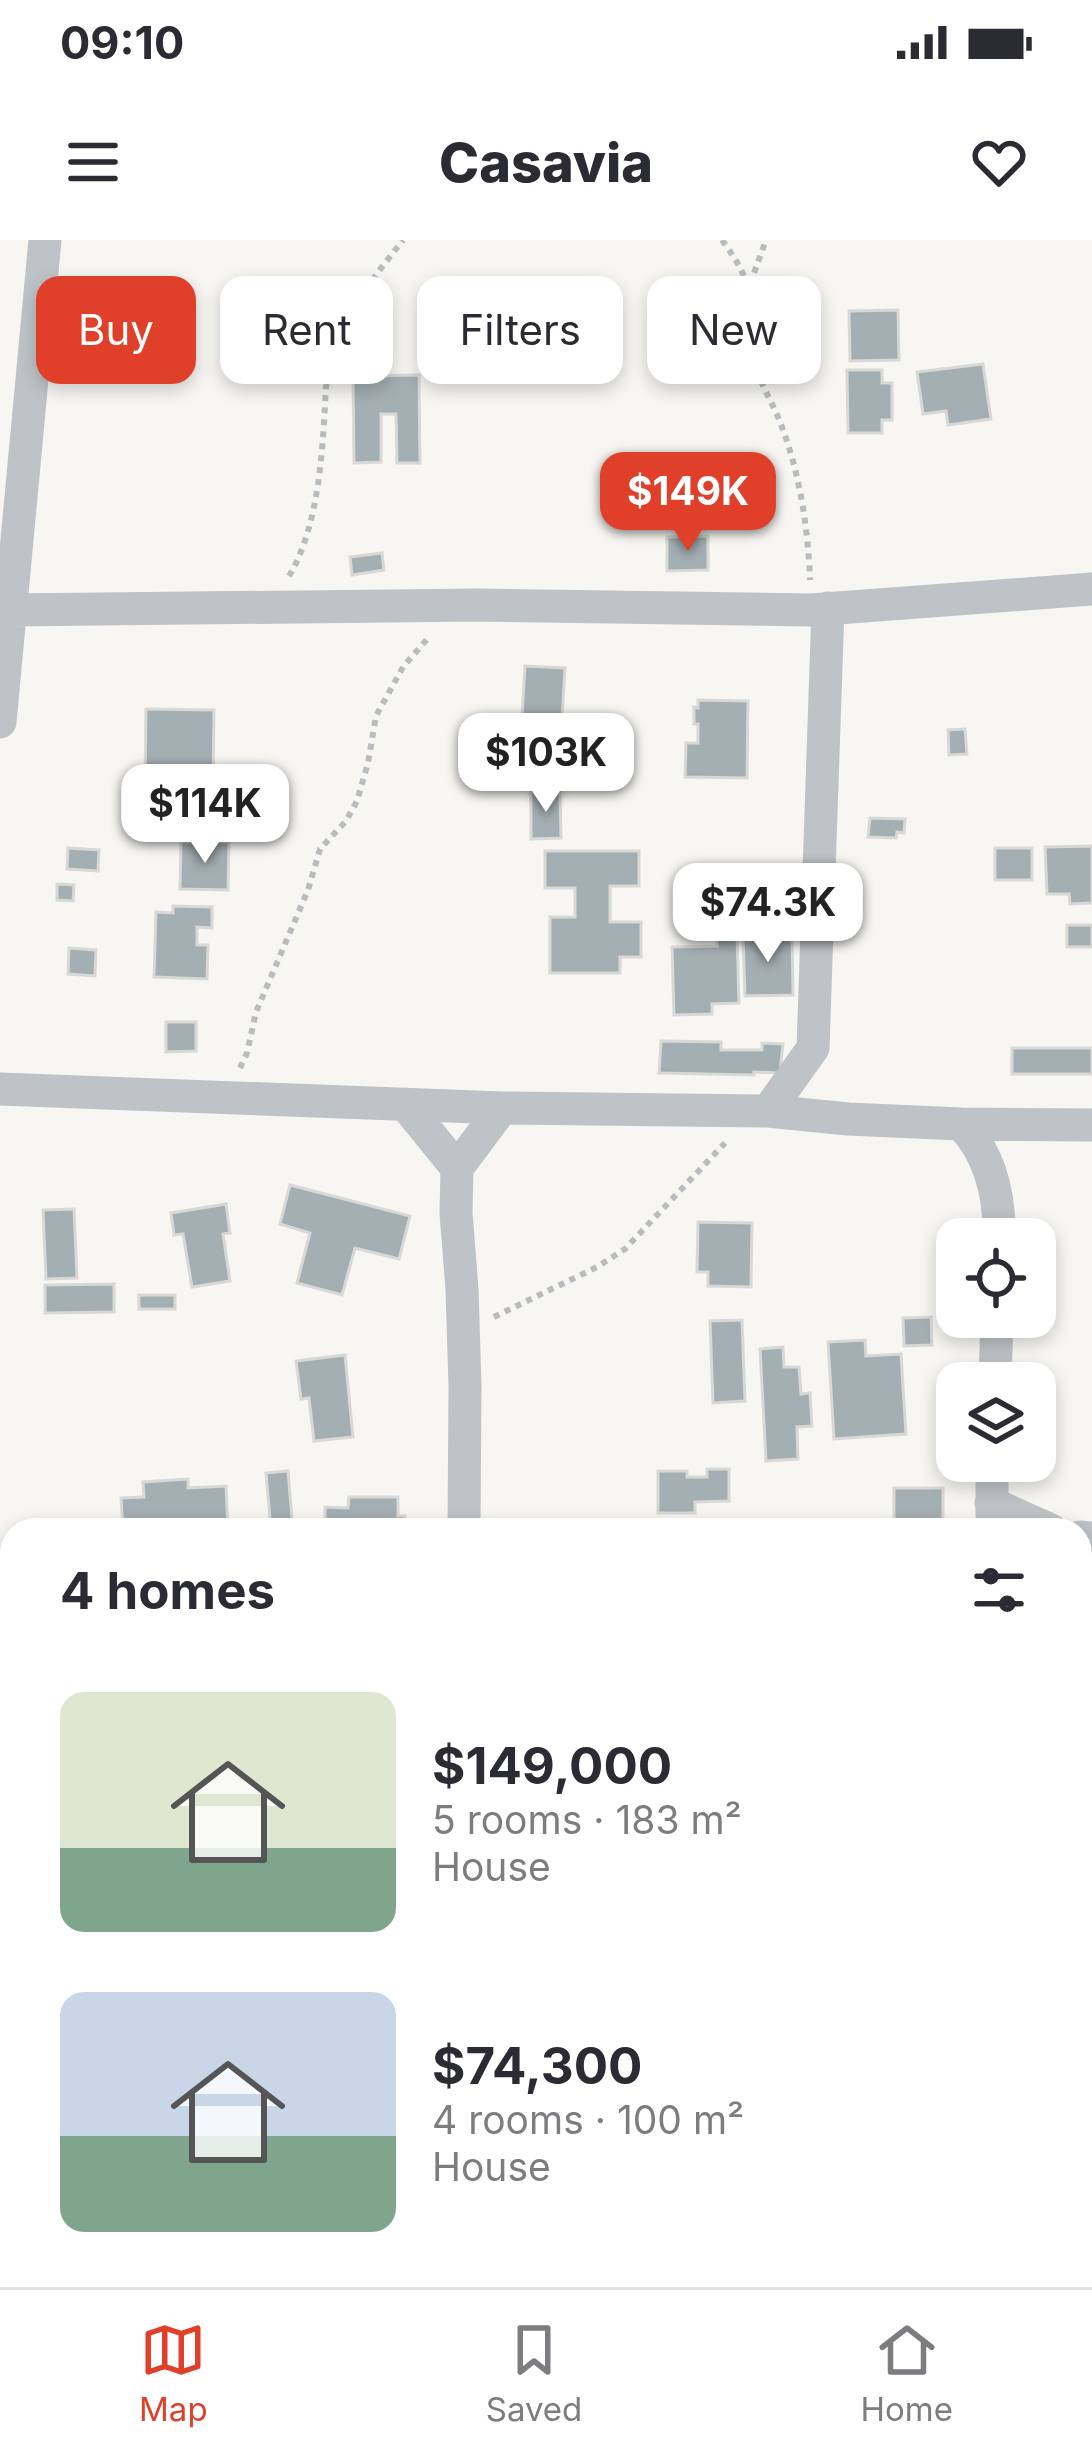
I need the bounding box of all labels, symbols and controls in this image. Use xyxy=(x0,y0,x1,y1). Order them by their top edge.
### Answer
text: 09:10 xyxy=(60,15,184,70)
icon: menu xyxy=(60,129,126,195)
icon: heart xyxy=(966,129,1032,195)
text: Casavia xyxy=(439,130,653,195)
chip: Buy xyxy=(36,276,196,384)
chip: Rent xyxy=(220,276,393,384)
chip: Filters xyxy=(417,276,623,384)
chip: New xyxy=(647,276,821,384)
pin: $149K xyxy=(604,452,772,554)
text: $149K xyxy=(627,467,749,514)
pin: $103K xyxy=(462,713,630,815)
text: $103K xyxy=(485,728,607,775)
pin: $114K xyxy=(121,764,289,866)
text: $114K xyxy=(148,779,262,826)
pin: $74.3K xyxy=(670,863,866,965)
text: $74.3K xyxy=(700,878,836,925)
map controls xyxy=(936,1218,1056,1482)
button: locate xyxy=(936,1218,1056,1338)
button: layers xyxy=(936,1362,1056,1482)
icon: filters xyxy=(966,1557,1032,1623)
text: 4 homes xyxy=(60,1560,275,1621)
text: $149,000 xyxy=(432,1735,672,1796)
icon: home xyxy=(156,1740,300,1884)
text: 5 rooms · 183 m² xyxy=(432,1796,742,1843)
text: House xyxy=(432,1843,551,1890)
text: $74,300 xyxy=(432,2035,642,2096)
icon: home xyxy=(156,2040,300,2184)
text: 4 rooms · 100 m² xyxy=(432,2096,744,2143)
text: House xyxy=(432,2143,551,2190)
tab: Map xyxy=(139,2317,208,2429)
tab: Saved xyxy=(486,2317,582,2429)
tab: Home xyxy=(860,2317,953,2429)

